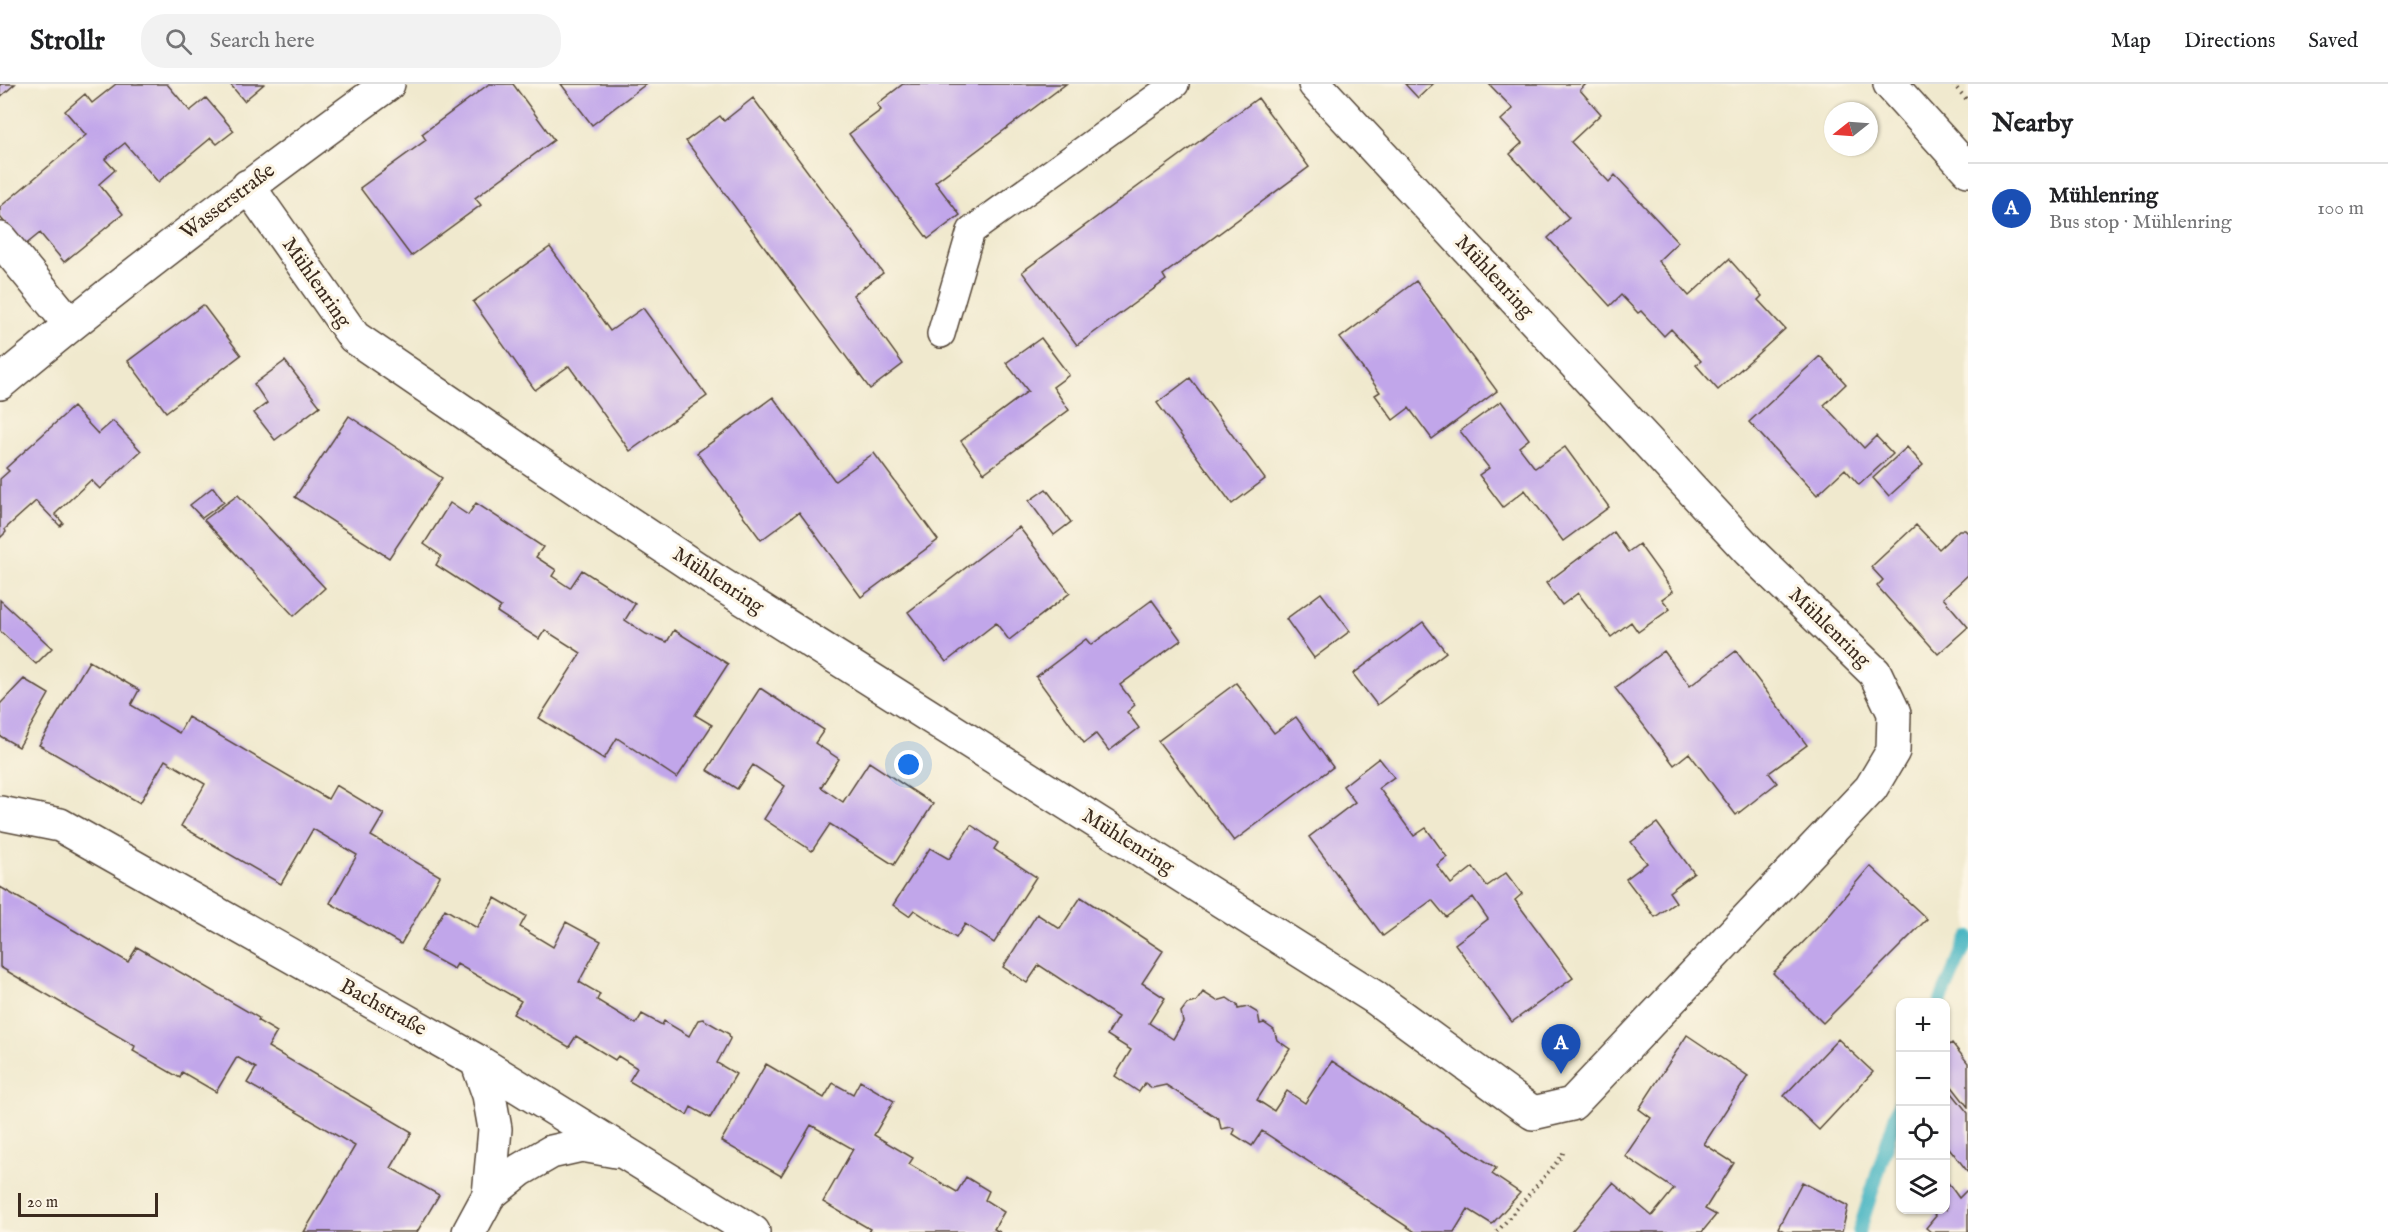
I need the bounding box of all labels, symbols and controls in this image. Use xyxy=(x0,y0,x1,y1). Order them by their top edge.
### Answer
search box xyxy=(141,14,561,68)
text: Strollr xyxy=(30,24,105,59)
icon: search xyxy=(162,25,195,58)
text: Search here xyxy=(210,27,315,55)
text: Map xyxy=(2111,28,2151,55)
text: Directions xyxy=(2184,28,2275,55)
text: Saved xyxy=(2308,28,2358,55)
north arrow xyxy=(1824,102,1878,156)
text: Nearby xyxy=(1992,107,2073,140)
street label: Wasserstraße xyxy=(175,157,281,246)
text: Mühlenring xyxy=(2049,182,2158,210)
text: A xyxy=(2005,196,2018,221)
text: 100 m xyxy=(2317,196,2364,221)
text: Bus stop · Mühlenring xyxy=(2049,210,2232,235)
street label: Mühlenring xyxy=(1449,230,1540,325)
street label: Mühlenring xyxy=(275,233,357,334)
street label: Mühlenring xyxy=(667,541,769,621)
street label: Mühlenring xyxy=(1782,582,1876,674)
your location xyxy=(894,750,923,779)
street label: Mühlenring xyxy=(1077,803,1180,881)
street label: Bachstraße xyxy=(335,973,431,1043)
map controls xyxy=(1896,998,1950,1214)
button: + xyxy=(1896,998,1950,1052)
pin: A xyxy=(1542,1024,1580,1074)
button: − xyxy=(1896,1052,1950,1106)
button: locate xyxy=(1896,1106,1950,1160)
button: layers xyxy=(1896,1160,1950,1214)
scale bar xyxy=(18,1190,158,1218)
text: 20 m xyxy=(27,1193,58,1213)

